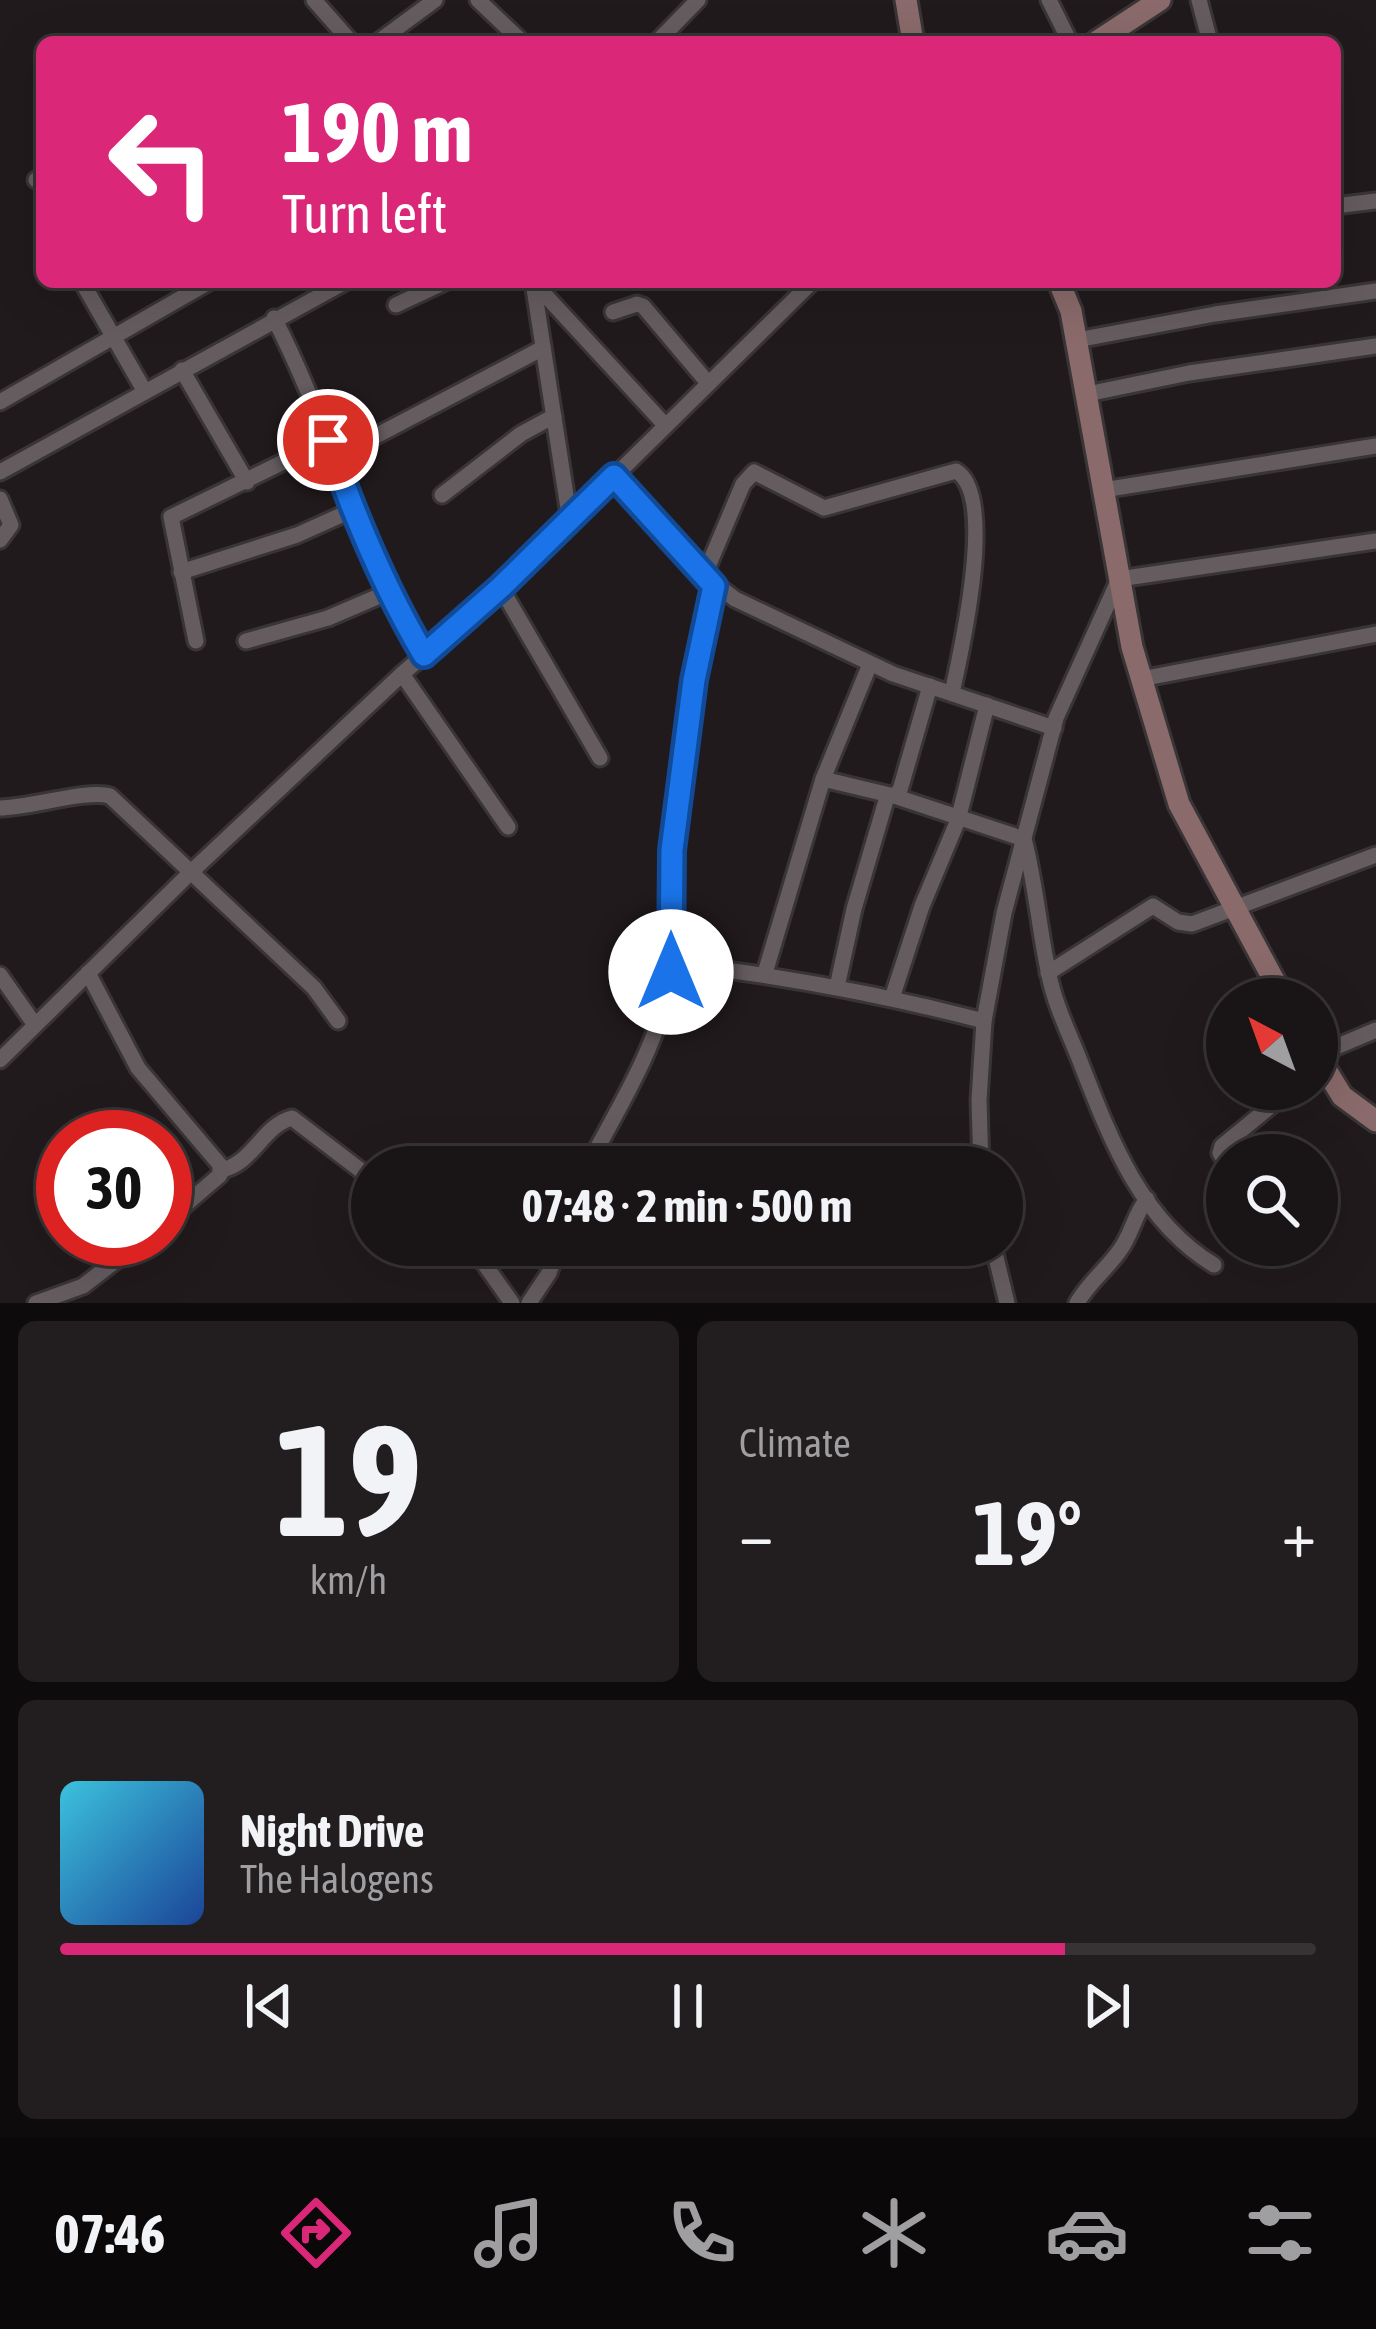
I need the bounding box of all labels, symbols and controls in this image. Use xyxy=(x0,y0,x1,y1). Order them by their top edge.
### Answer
icon: left xyxy=(84,84,240,240)
text: 190 m xyxy=(282,84,472,180)
text: Turn left xyxy=(282,183,447,244)
pin xyxy=(277,389,379,491)
icon: arrive xyxy=(295,407,361,473)
position arrow xyxy=(608,909,734,1035)
north arrow xyxy=(1206,978,1338,1110)
map controls xyxy=(1206,978,1338,1266)
speed limit sign: 30 xyxy=(36,1110,192,1266)
button: search xyxy=(1206,1134,1338,1266)
text: 07:48 · 2 min · 500 m xyxy=(522,1180,852,1232)
text: 19 xyxy=(275,1390,422,1569)
text: Climate xyxy=(739,1421,851,1465)
text: 19° xyxy=(973,1481,1082,1584)
text: − xyxy=(739,1495,773,1571)
text: + xyxy=(1282,1495,1316,1571)
text: km/h xyxy=(310,1558,387,1602)
text: Night Drive xyxy=(240,1805,425,1857)
text: The Halogens xyxy=(240,1857,434,1901)
icon: previous xyxy=(236,1973,302,2039)
icon: pause xyxy=(655,1973,721,2039)
icon: next xyxy=(1074,1973,1140,2039)
icon: directions xyxy=(274,2191,358,2275)
icon: music xyxy=(467,2191,551,2275)
icon: phone xyxy=(660,2191,744,2275)
icon: climate xyxy=(852,2191,936,2275)
icon: car xyxy=(1045,2191,1129,2275)
icon: filters xyxy=(1238,2191,1322,2275)
text: 07:46 xyxy=(54,2203,165,2264)

